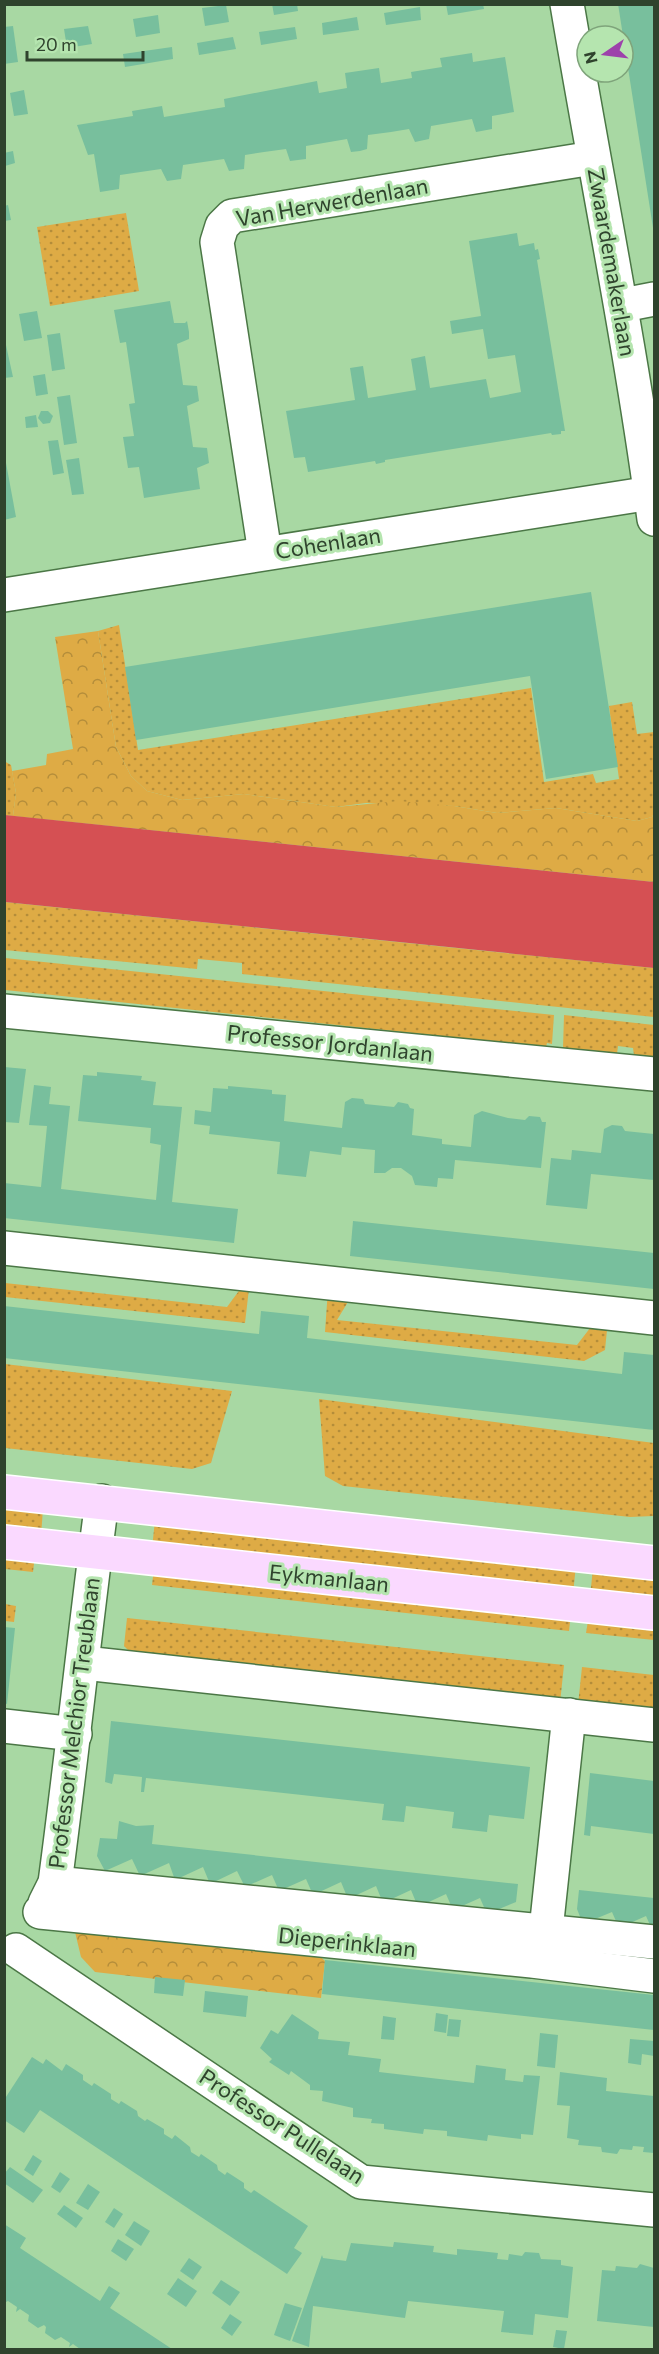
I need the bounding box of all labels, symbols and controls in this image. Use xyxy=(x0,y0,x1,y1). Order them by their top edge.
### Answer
scale bar xyxy=(27,24,142,62)
north arrow xyxy=(575,24,635,84)
text: 20 m xyxy=(36,33,77,55)
text: N xyxy=(579,50,601,66)
street label: Zwaardemakerlaan xyxy=(583,166,642,358)
street label: Van Herwerdenlaan xyxy=(234,171,430,232)
street label: Cohenlaan xyxy=(273,521,383,564)
street label: Professor Jordanlaan xyxy=(226,1018,434,1067)
street label: Eykmanlaan xyxy=(268,1558,390,1597)
street label: Professor Melchior Treublaan xyxy=(42,1576,105,1870)
street label: Dieperinklaan xyxy=(277,1921,417,1962)
street label: Professor Pullelaan xyxy=(195,2062,370,2189)

